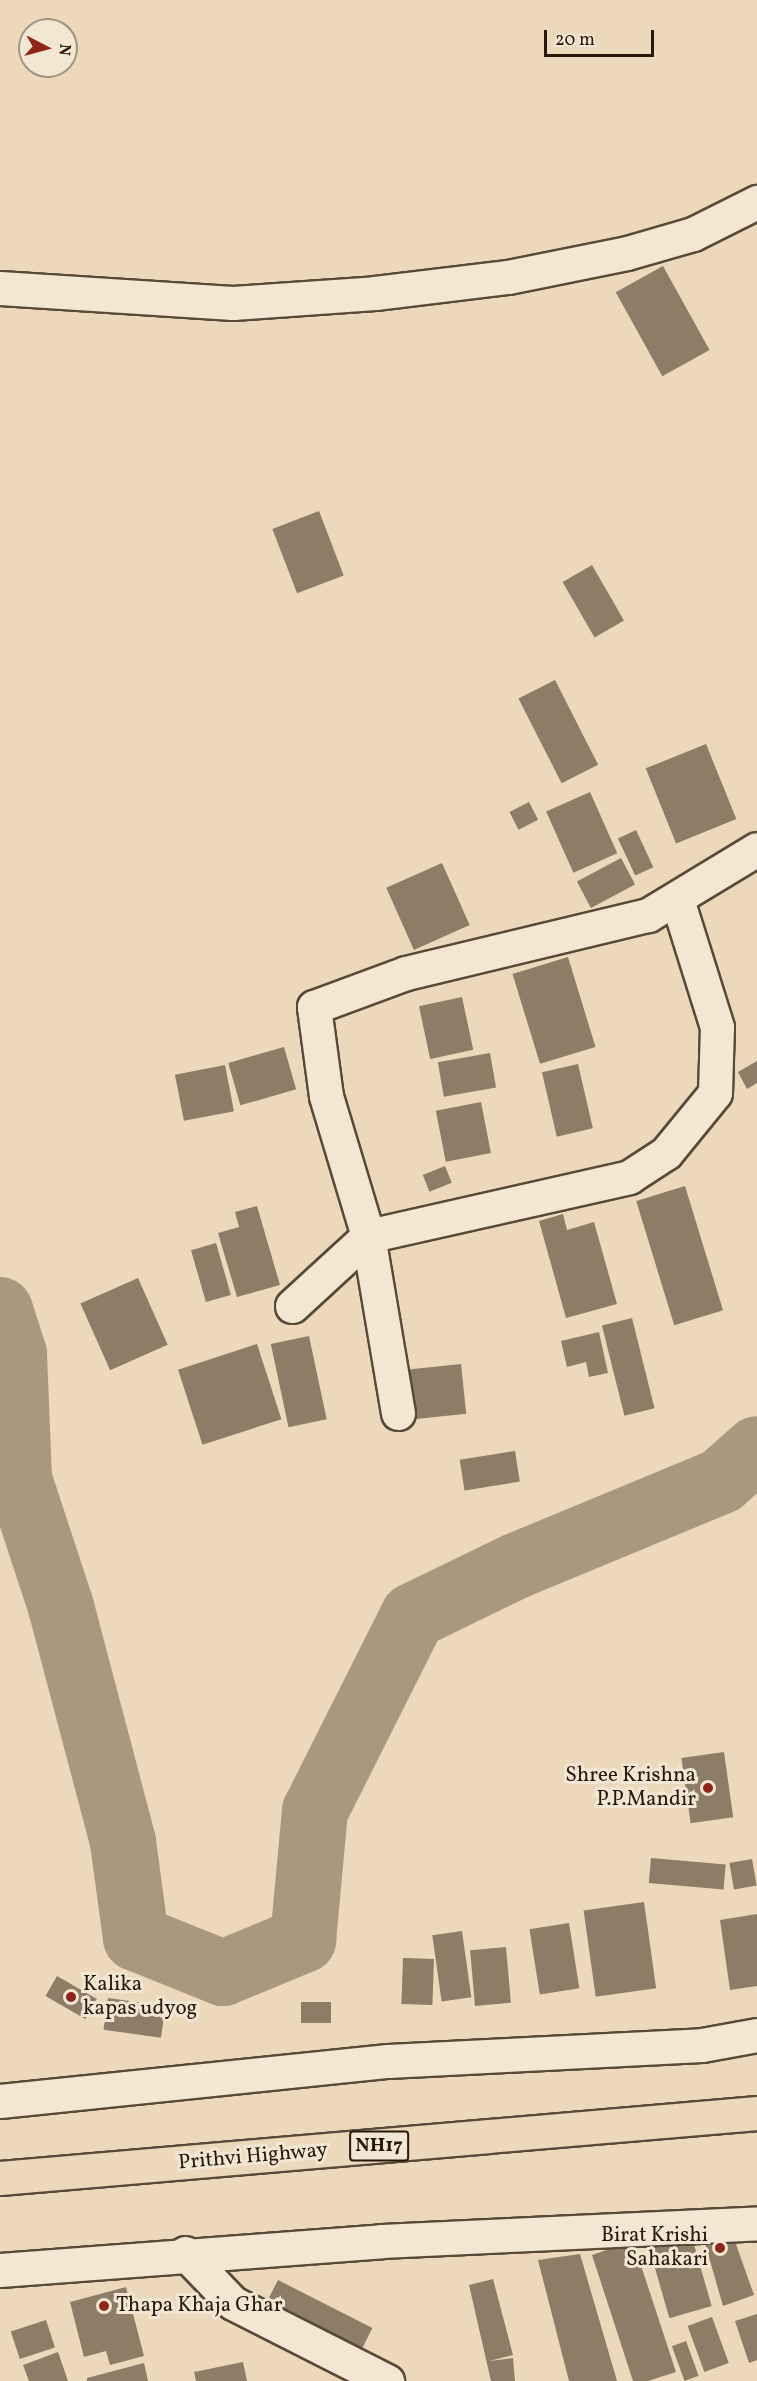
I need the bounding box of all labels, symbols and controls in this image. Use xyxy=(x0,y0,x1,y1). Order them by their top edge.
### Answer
north arrow xyxy=(18,18,78,78)
scale bar xyxy=(547,18,656,56)
text: 20 m xyxy=(555,28,595,53)
text: N xyxy=(52,43,75,57)
place label: Shree Krishna P.P.Mandir xyxy=(565,1763,696,1813)
marker: Shree Krishna P.P.Mandir xyxy=(701,1781,715,1795)
place label: Kalika kapas udyog xyxy=(83,1972,197,2022)
marker: Kalika kapas udyog xyxy=(64,1990,78,2004)
road number: NH17 xyxy=(349,2129,409,2163)
street label: Prithvi Highway xyxy=(177,2138,329,2176)
place label: Birat Krishi Sahakari xyxy=(601,2223,708,2273)
marker: Birat Krishi Sahakari xyxy=(713,2241,727,2255)
place label: Thapa Khaja Ghar xyxy=(116,2293,282,2319)
marker: Thapa Khaja Ghar xyxy=(97,2299,111,2313)

